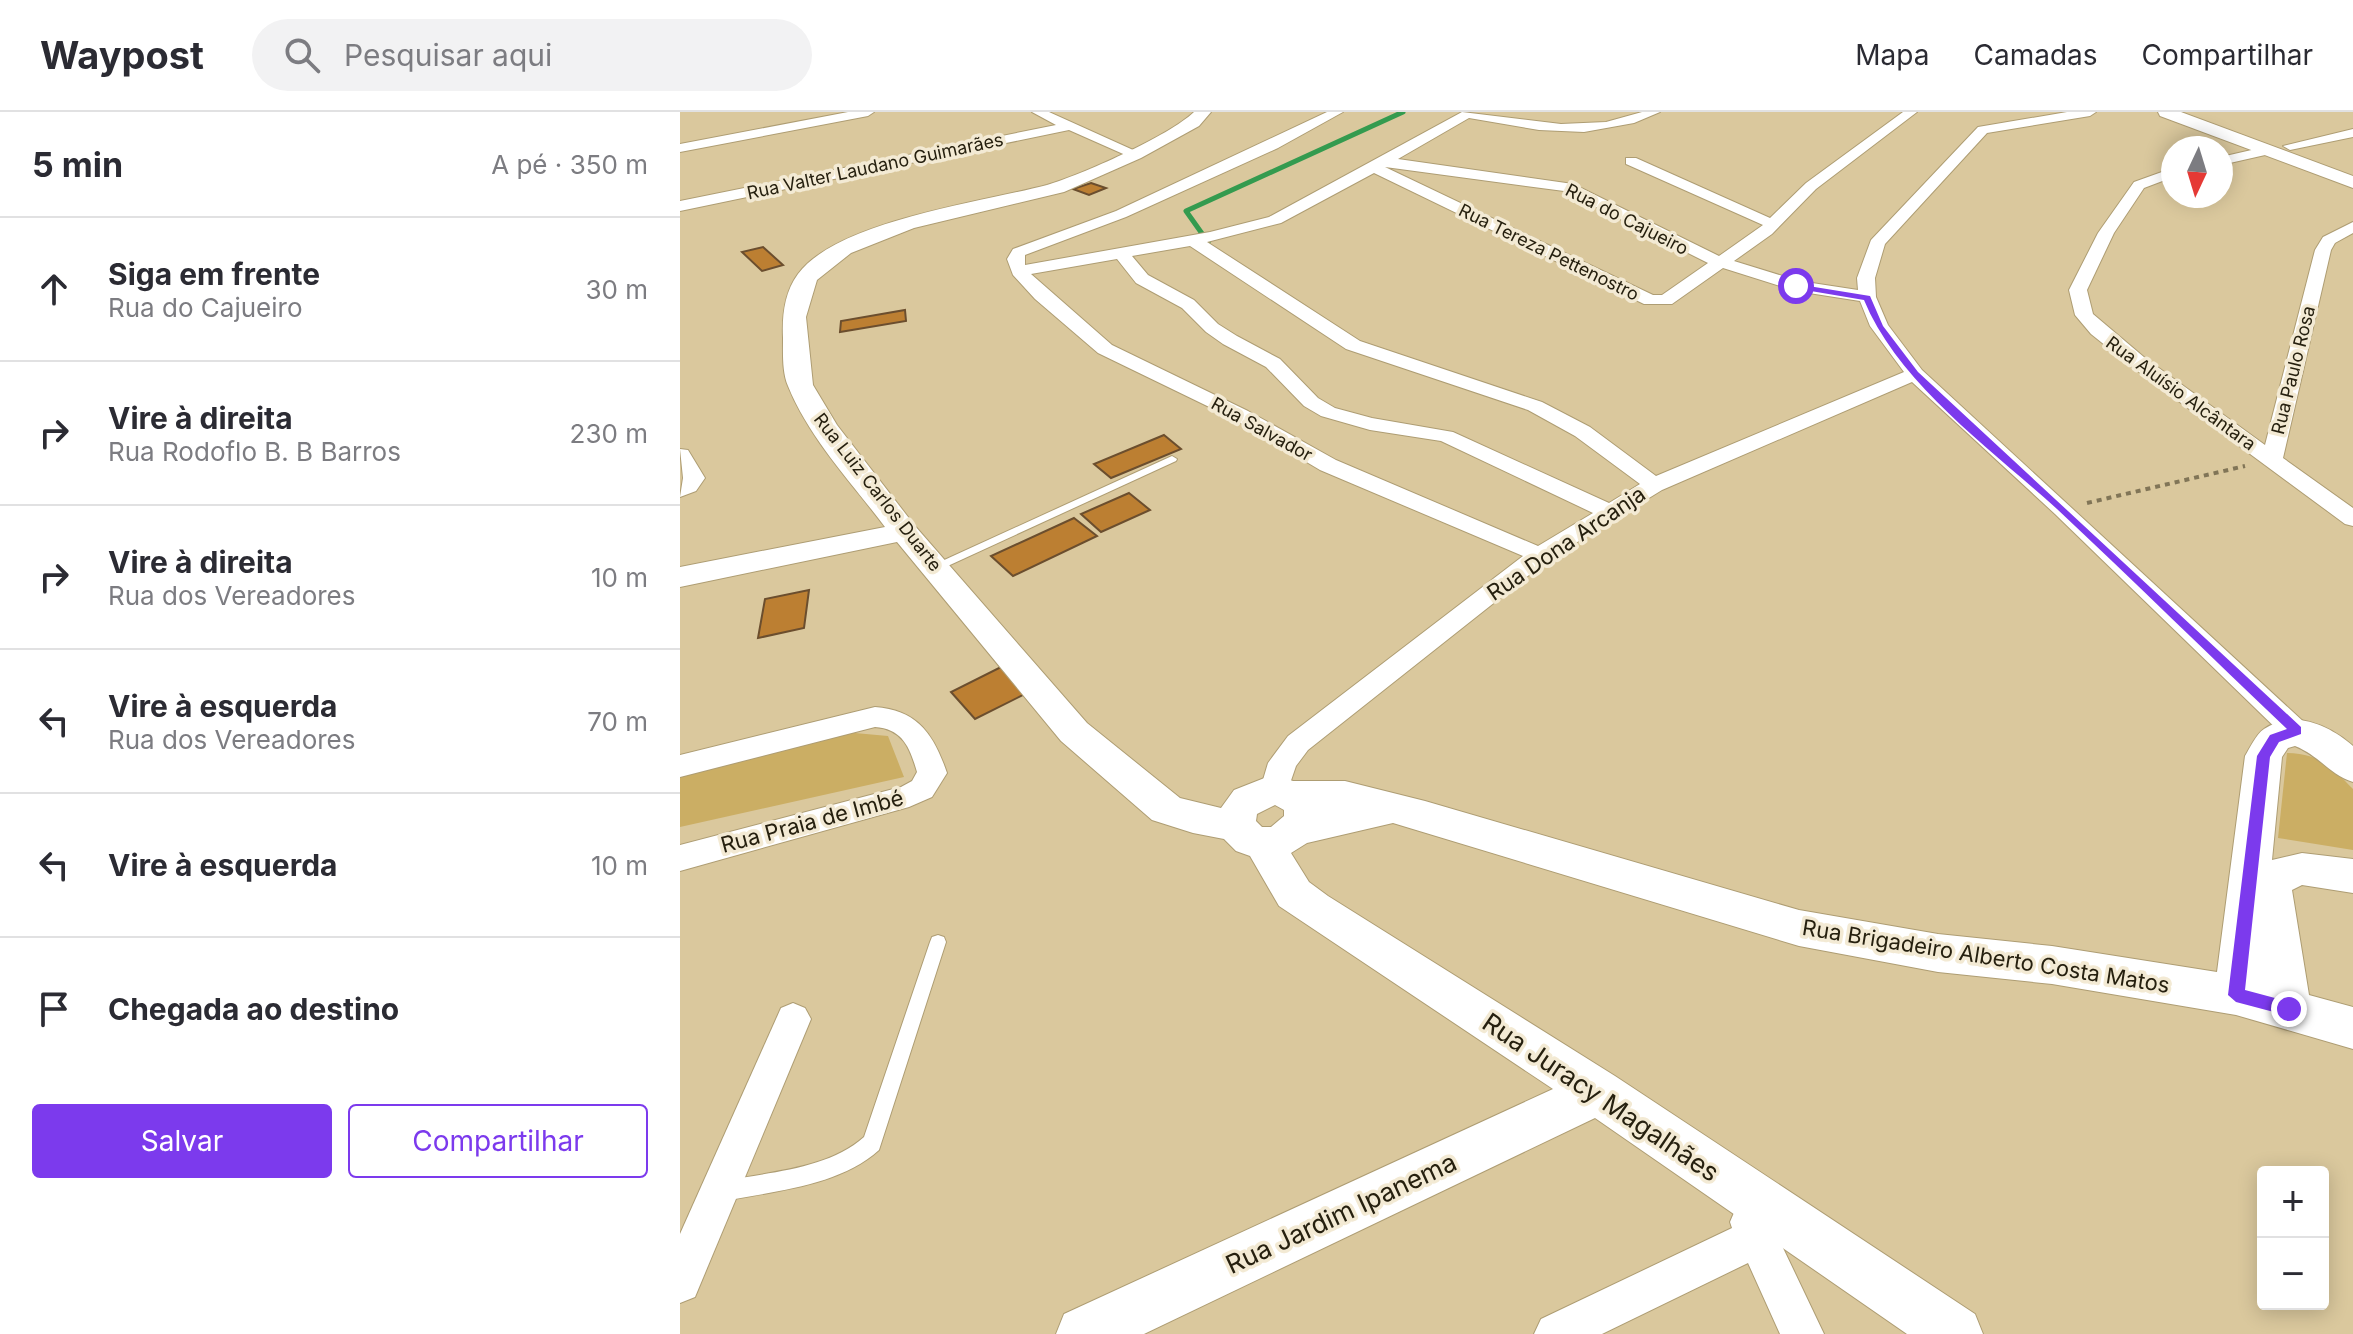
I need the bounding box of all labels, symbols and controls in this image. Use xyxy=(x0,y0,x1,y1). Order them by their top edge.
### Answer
search box xyxy=(252,19,812,91)
text: Waypost xyxy=(40,32,204,78)
icon: search xyxy=(280,33,324,77)
text: Pesquisar aqui xyxy=(344,37,552,73)
text: Mapa xyxy=(1855,38,1929,72)
text: Camadas xyxy=(1973,38,2098,72)
text: Compartilhar xyxy=(2142,38,2313,72)
street label: Rua Valter Laudano Guimarães xyxy=(745,129,1005,203)
north arrow xyxy=(2161,136,2233,208)
text: 5 min xyxy=(32,144,123,185)
text: A pé · 350 m xyxy=(491,149,648,180)
street label: Rua do Cajueiro xyxy=(1562,179,1692,259)
street label: Rua Tereza Pettenostro xyxy=(1456,199,1642,305)
text: Siga em frente xyxy=(108,256,320,292)
icon: ahead xyxy=(32,267,76,311)
route start xyxy=(1778,268,1814,304)
text: 30 m xyxy=(585,274,648,305)
text: Rua do Cajueiro xyxy=(108,292,303,323)
street label: Rua Paulo Rosa xyxy=(2267,304,2319,436)
street label: Rua Aluísio Alcântara xyxy=(2102,332,2260,454)
street label: Rua Salvador xyxy=(1208,393,1316,465)
text: Vire à direita xyxy=(108,400,293,436)
street label: Rua Luiz Carlos Duarte xyxy=(810,409,946,575)
icon: right xyxy=(32,411,76,455)
text: 230 m xyxy=(570,418,648,449)
text: Rua Rodoflo B. B Barros xyxy=(108,436,401,467)
street label: Rua Dona Arcanja xyxy=(1482,480,1650,606)
text: Vire à direita xyxy=(108,544,293,580)
icon: right xyxy=(32,555,76,599)
text: 10 m xyxy=(591,562,648,593)
text: Rua dos Vereadores xyxy=(108,580,355,611)
text: Vire à esquerda xyxy=(108,688,337,724)
icon: left xyxy=(32,699,76,743)
text: 70 m xyxy=(587,706,648,737)
text: Rua dos Vereadores xyxy=(108,724,355,755)
street label: Rua Praia de Imbé xyxy=(718,784,906,858)
icon: left xyxy=(32,843,76,887)
text: Vire à esquerda xyxy=(108,847,337,883)
text: 10 m xyxy=(591,850,648,881)
street label: Rua Brigadeiro Alberto Costa Matos xyxy=(1801,914,2171,998)
icon: arrive xyxy=(32,987,76,1031)
text: Chegada ao destino xyxy=(108,991,399,1027)
route end xyxy=(2271,991,2307,1027)
street label: Rua Juracy Magalhães xyxy=(1477,1006,1725,1188)
button: Salvar xyxy=(32,1104,332,1178)
button: Compartilhar xyxy=(348,1104,648,1178)
street label: Rua Jardim Ipanema xyxy=(1221,1146,1461,1280)
map controls xyxy=(2257,1166,2329,1310)
button: + xyxy=(2257,1166,2329,1238)
button: − xyxy=(2257,1238,2329,1310)

